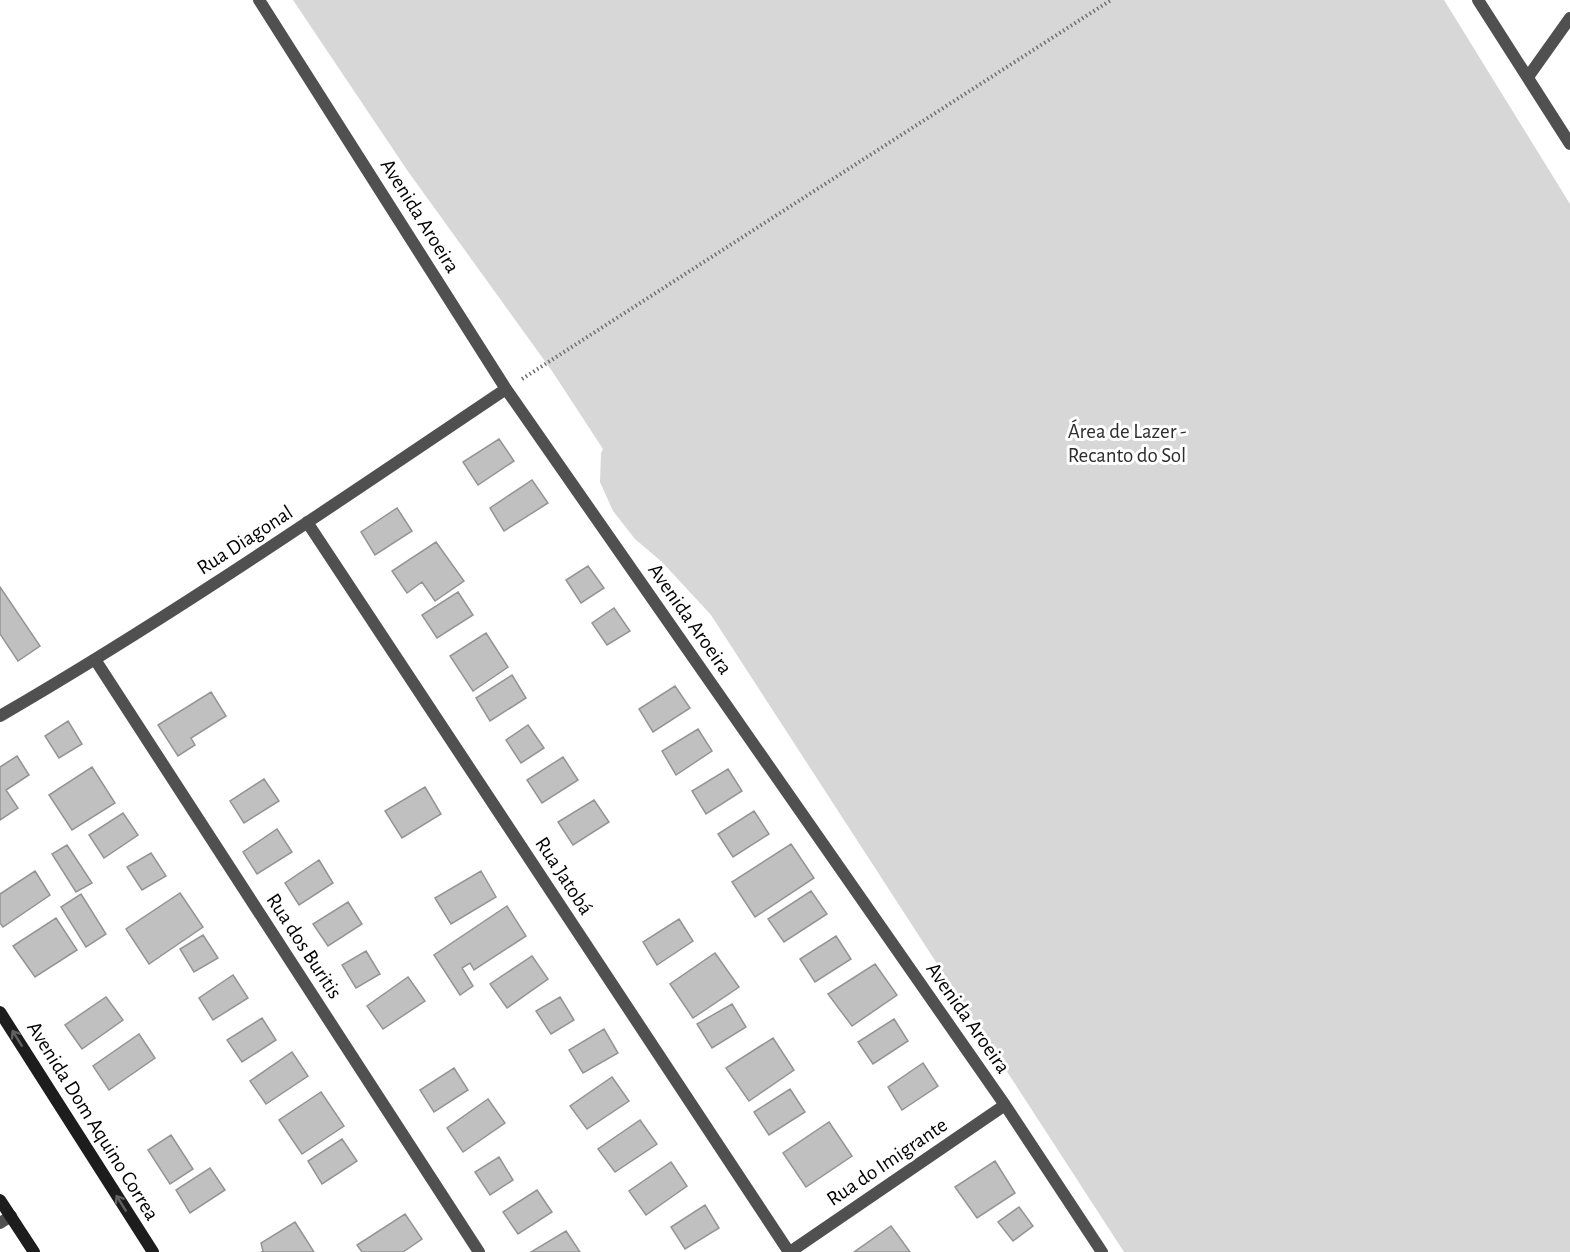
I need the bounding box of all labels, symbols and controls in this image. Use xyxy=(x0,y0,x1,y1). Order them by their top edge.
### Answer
street label: Avenida Aroeira xyxy=(377,155,464,277)
park label: Área de Lazer - Recanto do Sol xyxy=(1068,419,1186,466)
street label: Rua Diagonal xyxy=(193,501,297,579)
street label: Avenida Aroeira xyxy=(644,560,736,679)
street label: Rua Jatobá xyxy=(531,833,597,919)
street label: Rua dos Buritis xyxy=(262,890,346,1002)
street label: Avenida Aroeira xyxy=(922,959,1014,1078)
street label: Avenida Dom Aquino Correa xyxy=(23,1018,163,1224)
one-way arrow xyxy=(10,1030,22,1047)
street label: Rua do Imigrante xyxy=(823,1114,951,1210)
one-way arrow xyxy=(115,1194,128,1211)

